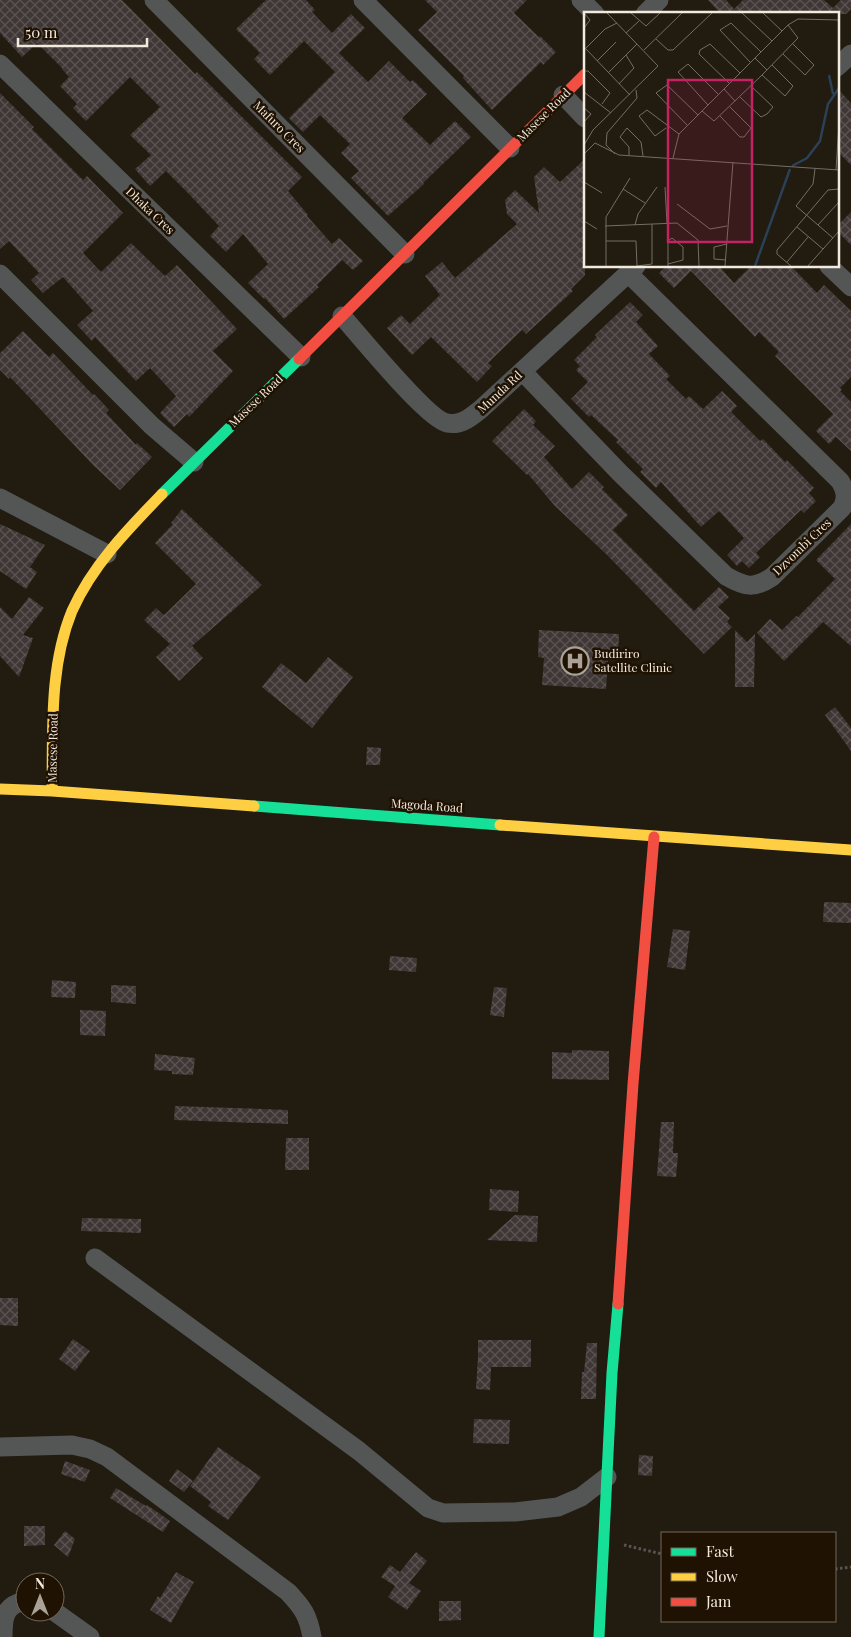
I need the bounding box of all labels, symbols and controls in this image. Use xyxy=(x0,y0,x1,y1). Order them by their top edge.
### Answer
inset map xyxy=(584,12,838,268)
scale bar xyxy=(18,15,146,47)
text: 50 m xyxy=(25,22,58,42)
street label: Masese Road xyxy=(513,84,574,145)
street label: Mafuro Cres xyxy=(250,97,309,156)
street label: Dhaka Cres xyxy=(123,183,178,237)
street label: Munda Rd xyxy=(474,367,525,416)
street label: Masese Road xyxy=(225,370,286,430)
street label: Dzvombi Cres xyxy=(769,514,834,578)
place label: Budiriro Satellite Clinic xyxy=(594,645,672,675)
hospital icon: Budiriro Satellite Clinic xyxy=(560,646,590,676)
street label: Masese Road xyxy=(43,713,61,783)
street label: Magoda Road xyxy=(390,795,464,816)
legend xyxy=(661,1532,836,1622)
text: Fast xyxy=(706,1541,735,1561)
text: Slow xyxy=(706,1566,738,1586)
north arrow xyxy=(15,1572,65,1622)
text: N xyxy=(35,1574,45,1593)
text: Jam xyxy=(705,1591,732,1611)

